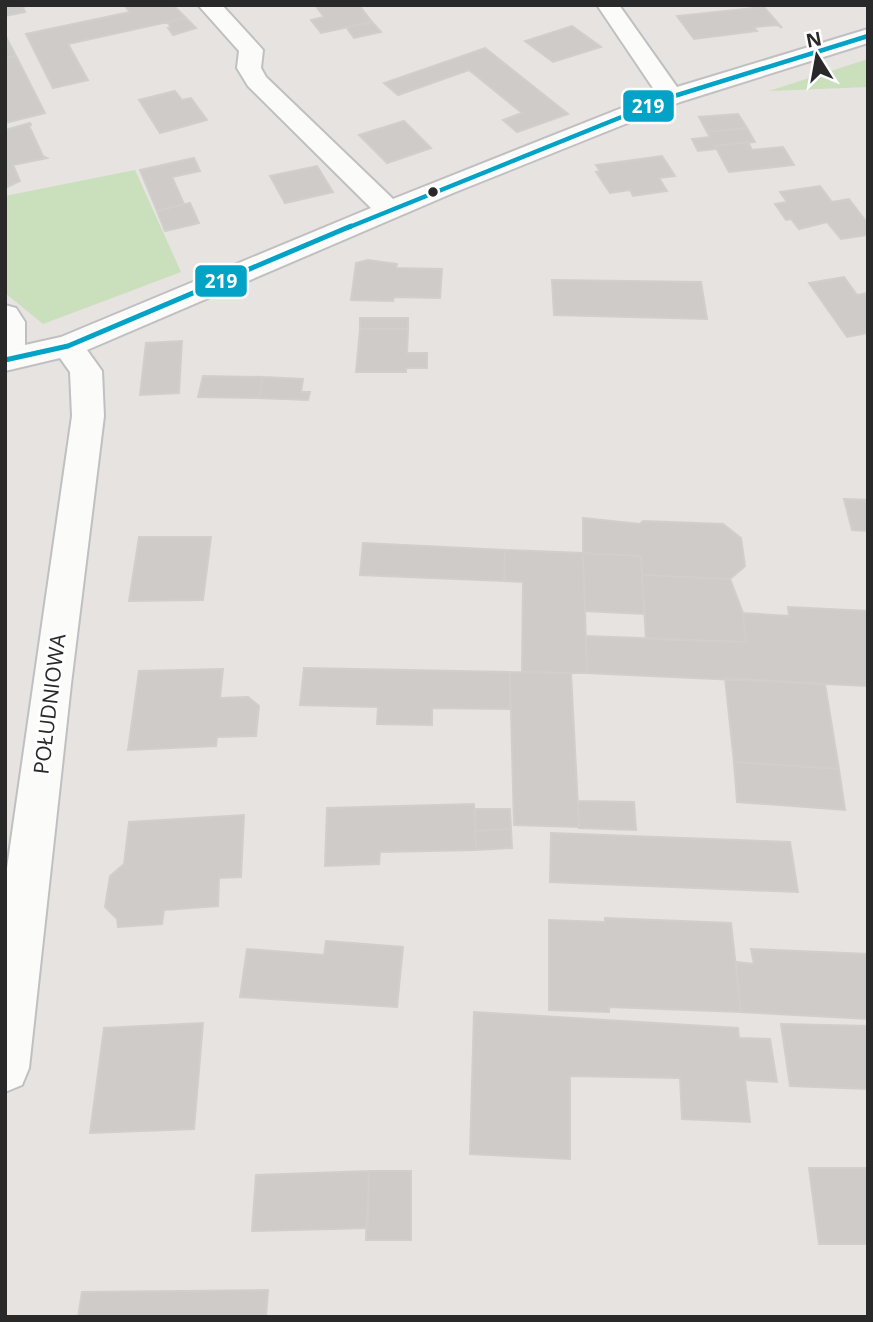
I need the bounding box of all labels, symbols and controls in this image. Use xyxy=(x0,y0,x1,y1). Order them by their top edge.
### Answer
north arrow xyxy=(782,21,852,91)
text: N xyxy=(804,25,824,54)
line badge: 219 xyxy=(622,89,675,123)
text: 219 xyxy=(632,93,664,119)
unlabelled marker xyxy=(426,185,440,199)
line badge: 219 xyxy=(194,264,248,298)
text: 219 xyxy=(205,268,237,294)
street label: POŁUDNIOWA xyxy=(27,632,72,776)

